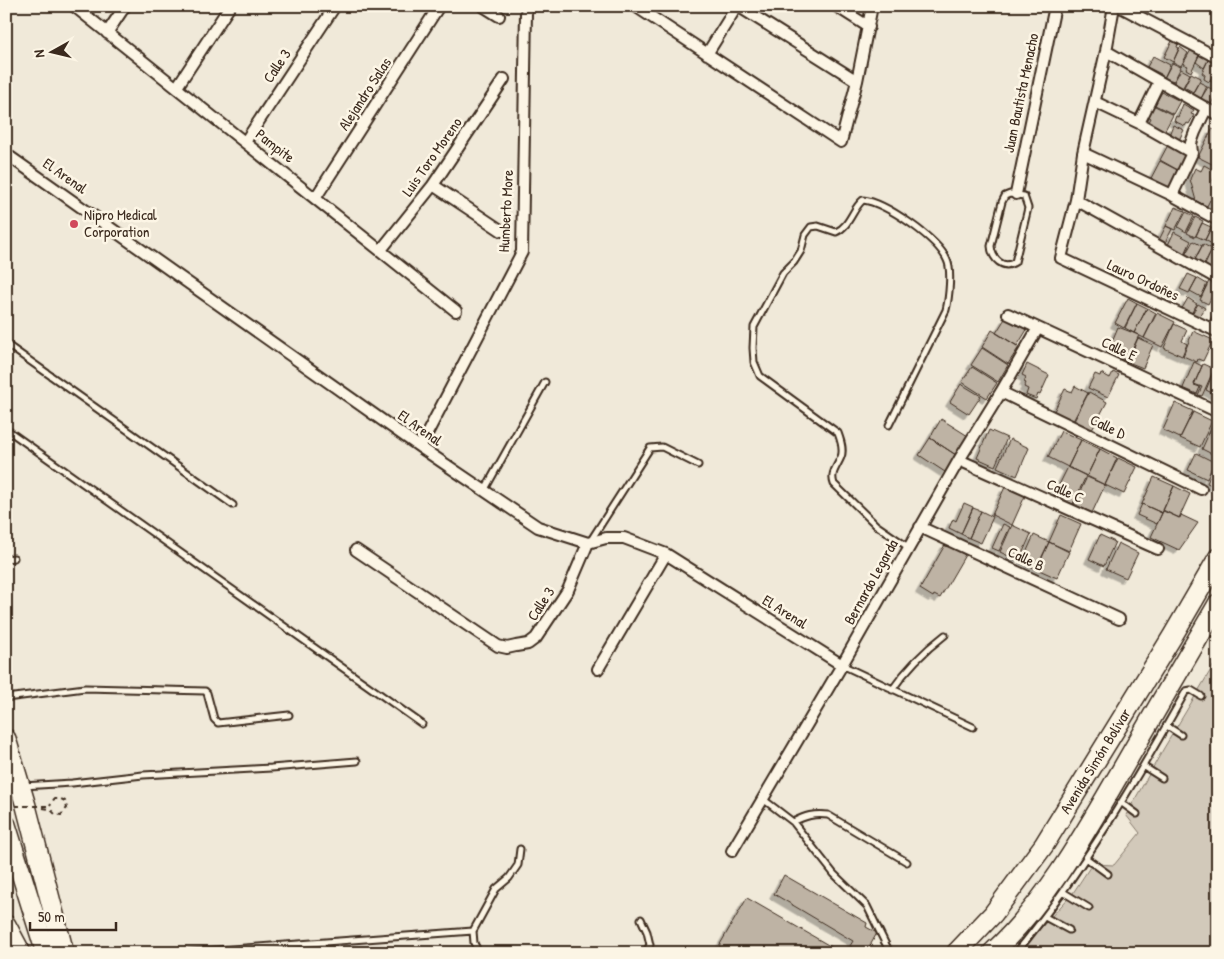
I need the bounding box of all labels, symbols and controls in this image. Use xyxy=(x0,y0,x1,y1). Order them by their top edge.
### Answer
north arrow xyxy=(28,28,78,78)
street label: Juan Bautista Menacho xyxy=(998,31,1043,155)
street label: Calle 3 xyxy=(258,44,296,87)
text: N xyxy=(29,48,49,59)
street label: Alejandro Salas xyxy=(333,53,396,134)
street label: Luis Toro Moreno xyxy=(397,113,467,200)
street label: Pampite xyxy=(251,124,299,168)
street label: El Arenal xyxy=(39,153,92,198)
street label: Humberto More xyxy=(493,169,518,253)
place label: Nipro Medical Corporation xyxy=(84,204,157,242)
marker: Nipro Medical Corporation xyxy=(68,218,80,230)
street label: Lauro Ordoñes xyxy=(1104,254,1183,305)
street label: Calle E xyxy=(1098,331,1141,366)
street label: El Arenal xyxy=(394,405,447,450)
street label: Calle D xyxy=(1087,409,1130,445)
street label: Calle C xyxy=(1043,473,1087,508)
street label: Bernardo Legarda xyxy=(838,535,903,628)
street label: Calle B xyxy=(1005,541,1048,576)
street label: Calle 3 xyxy=(522,582,560,625)
street label: El Arenal xyxy=(759,589,812,634)
street label: Avenida Simón Bolívar xyxy=(1055,704,1136,818)
scale bar xyxy=(30,899,116,931)
text: 50 m xyxy=(38,906,65,927)

